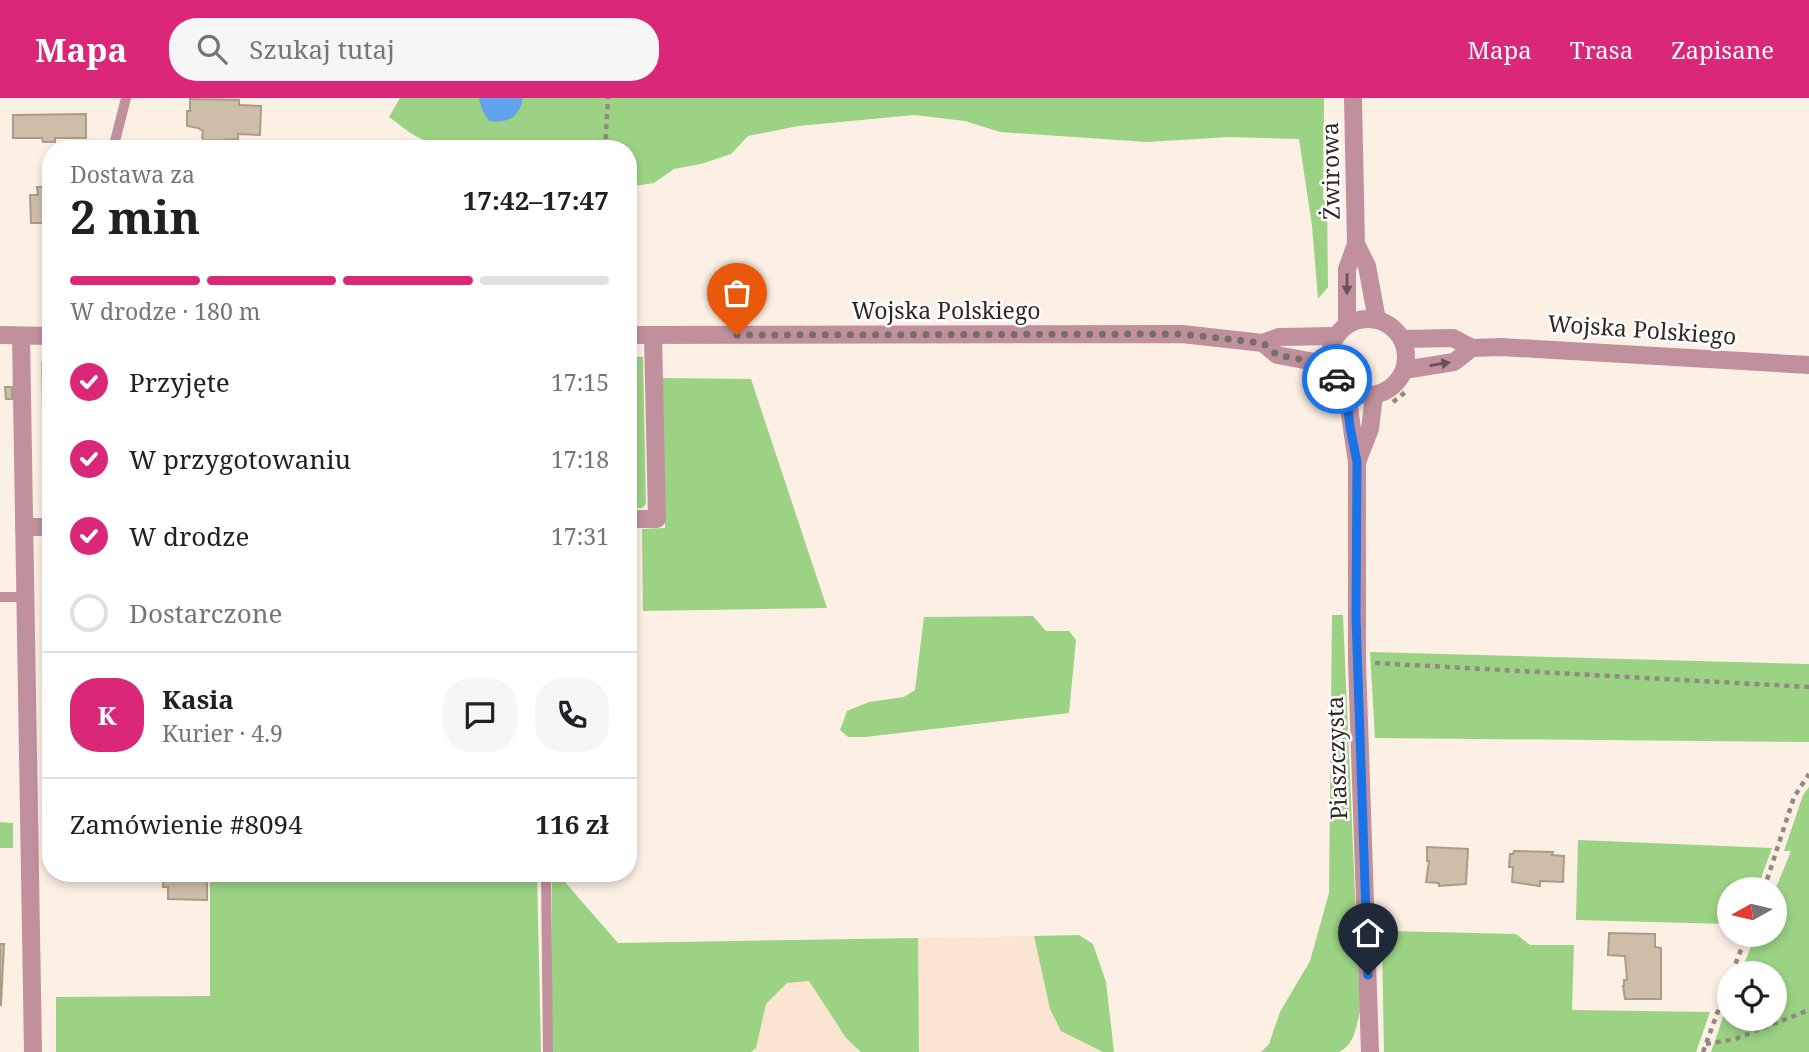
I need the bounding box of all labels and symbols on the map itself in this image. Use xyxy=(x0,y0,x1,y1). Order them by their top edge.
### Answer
street label: Żwirowa xyxy=(1313,122,1347,220)
pin xyxy=(707,263,767,335)
one-way arrow xyxy=(1341,273,1353,295)
street label: Wojska Polskiego xyxy=(851,294,1041,326)
street label: Wojska Polskiego xyxy=(1547,306,1737,352)
courier xyxy=(1302,344,1372,414)
one-way arrow xyxy=(1429,359,1451,370)
street label: Piaszczysta xyxy=(1318,696,1354,820)
north arrow xyxy=(1717,877,1787,947)
pin xyxy=(1338,903,1398,975)

